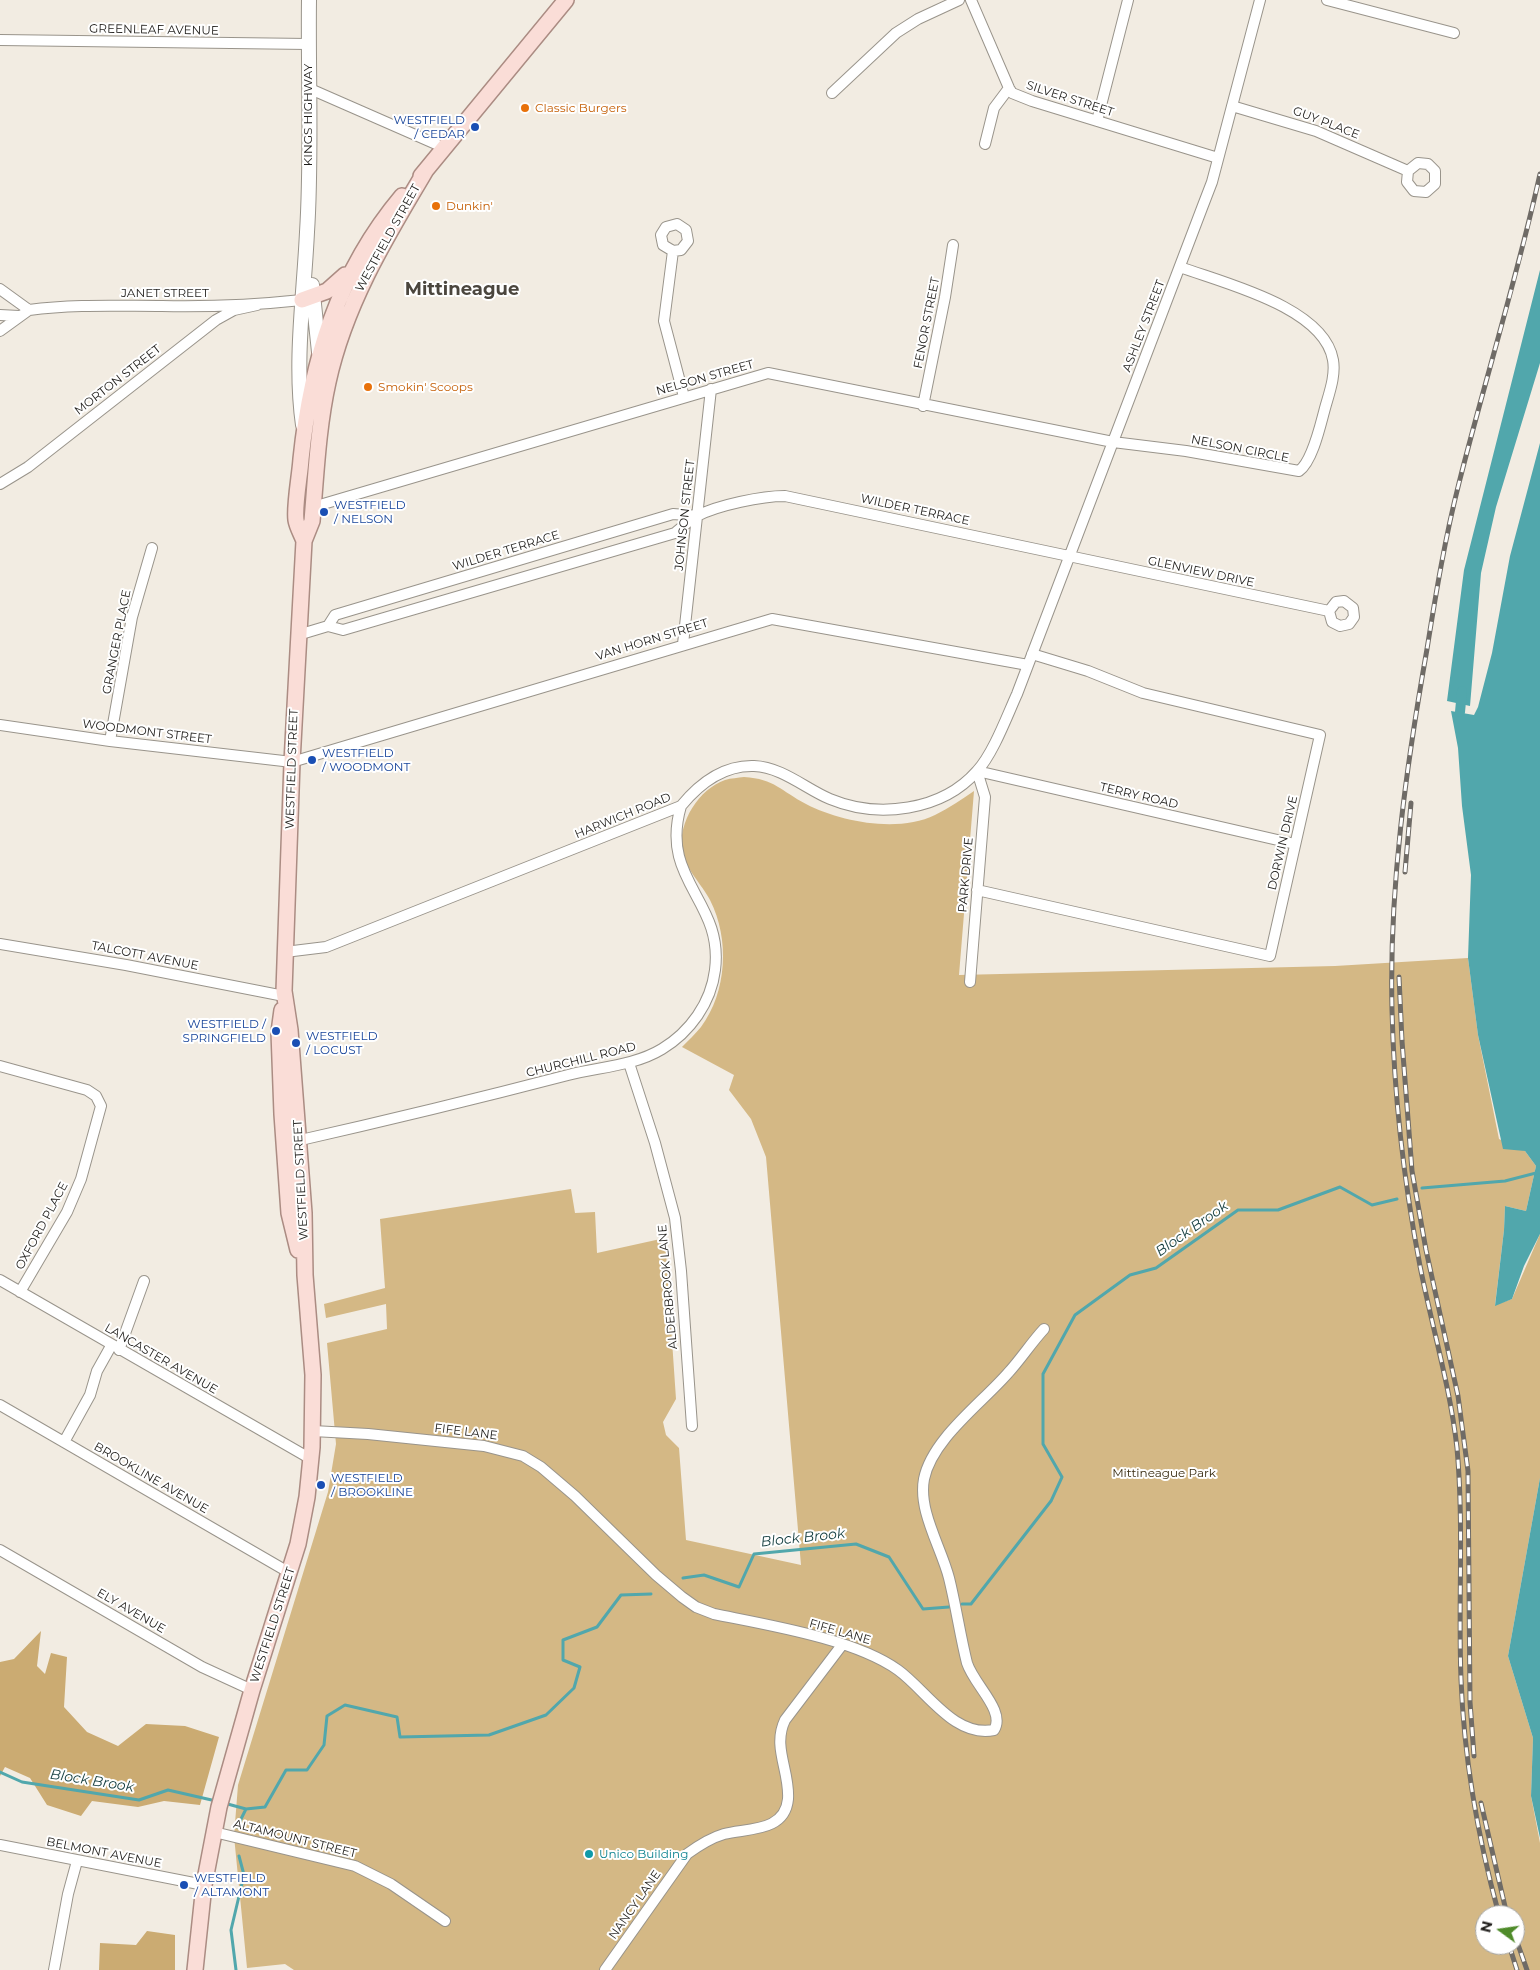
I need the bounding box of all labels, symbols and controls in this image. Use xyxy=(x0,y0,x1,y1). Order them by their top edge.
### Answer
street label: GREENLEAF AVENUE xyxy=(89,22,219,38)
street label: KINGS HIGHWAY xyxy=(301,64,315,166)
street label: SILVER STREET xyxy=(1024,78,1116,120)
place label: Classic Burgers xyxy=(535,101,627,115)
marker: Classic Burgers xyxy=(519,102,531,114)
street label: GUY PLACE xyxy=(1291,104,1361,142)
place label: WESTFIELD / CEDAR xyxy=(393,113,465,141)
marker: WESTFIELD / CEDAR xyxy=(469,121,481,133)
street label: WESTFIELD STREET xyxy=(353,182,423,294)
place label: Dunkin' xyxy=(446,199,493,213)
marker: Dunkin' xyxy=(430,200,442,212)
street label: FENOR STREET xyxy=(911,276,943,370)
street label: ASHLEY STREET xyxy=(1120,278,1168,374)
district label: Mittineague xyxy=(405,279,519,301)
street label: JANET STREET xyxy=(121,286,209,300)
street label: MORTON STREET xyxy=(72,342,164,418)
street label: NELSON STREET xyxy=(655,357,755,399)
place label: Smokin' Scoops xyxy=(378,380,473,394)
marker: Smokin' Scoops xyxy=(362,381,374,393)
street label: NELSON CIRCLE xyxy=(1190,432,1290,466)
street label: JOHNSON STREET xyxy=(672,459,698,571)
street label: WILDER TERRACE xyxy=(859,491,971,529)
place label: WESTFIELD / NELSON xyxy=(334,498,406,526)
marker: WESTFIELD / NELSON xyxy=(318,506,330,518)
street label: WILDER TERRACE xyxy=(451,528,561,574)
street label: GLENVIEW DRIVE xyxy=(1146,554,1256,590)
street label: GRANGER PLACE xyxy=(100,589,134,695)
street label: VAN HORN STREET xyxy=(594,616,710,664)
street label: WESTFIELD STREET xyxy=(283,709,301,829)
street label: WOODMONT STREET xyxy=(82,717,212,747)
place label: WESTFIELD / WOODMONT xyxy=(322,746,410,774)
marker: WESTFIELD / WOODMONT xyxy=(306,754,318,766)
street label: TERRY ROAD xyxy=(1098,780,1180,812)
street label: HARWICH ROAD xyxy=(573,790,673,842)
street label: DORWIN DRIVE xyxy=(1265,794,1301,892)
street label: PARK DRIVE xyxy=(956,837,976,913)
street label: TALCOTT AVENUE xyxy=(90,939,200,973)
place label: WESTFIELD / SPRINGFIELD xyxy=(183,1017,266,1045)
marker: WESTFIELD / SPRINGFIELD xyxy=(270,1025,282,1037)
place label: WESTFIELD / LOCUST xyxy=(306,1029,378,1057)
marker: WESTFIELD / LOCUST xyxy=(290,1037,302,1049)
street label: CHURCHILL ROAD xyxy=(525,1039,637,1081)
street label: WESTFIELD STREET xyxy=(291,1119,311,1241)
street label: OXFORD PLACE xyxy=(13,1180,71,1272)
water label: Block Brook xyxy=(1152,1198,1232,1260)
street label: ALDERBROOK LANE xyxy=(655,1224,681,1350)
street label: LANCASTER AVENUE xyxy=(102,1321,220,1397)
street label: FIFE LANE xyxy=(434,1421,498,1443)
street label: BROOKLINE AVENUE xyxy=(91,1439,211,1517)
park label: Mittineague Park xyxy=(1112,1466,1216,1480)
place label: WESTFIELD / BROOKLINE xyxy=(331,1471,413,1499)
marker: WESTFIELD / BROOKLINE xyxy=(315,1479,327,1491)
water label: Block Brook xyxy=(760,1525,846,1551)
street label: WESTFIELD STREET xyxy=(248,1565,298,1685)
street label: ELY AVENUE xyxy=(94,1586,168,1636)
street label: FIFE LANE xyxy=(808,1616,872,1648)
water label: Block Brook xyxy=(49,1766,135,1796)
street label: ALTAMOUNT STREET xyxy=(232,1817,358,1861)
street label: BELMONT AVENUE xyxy=(45,1835,163,1871)
place label: Unico Building xyxy=(599,1847,688,1861)
marker: Unico Building xyxy=(583,1848,595,1860)
street label: NANCY LANE xyxy=(606,1868,664,1942)
place label: WESTFIELD / ALTAMONT xyxy=(194,1871,269,1899)
marker: WESTFIELD / ALTAMONT xyxy=(178,1879,190,1891)
north arrow xyxy=(1475,1905,1525,1955)
text: N xyxy=(1476,1919,1497,1934)

